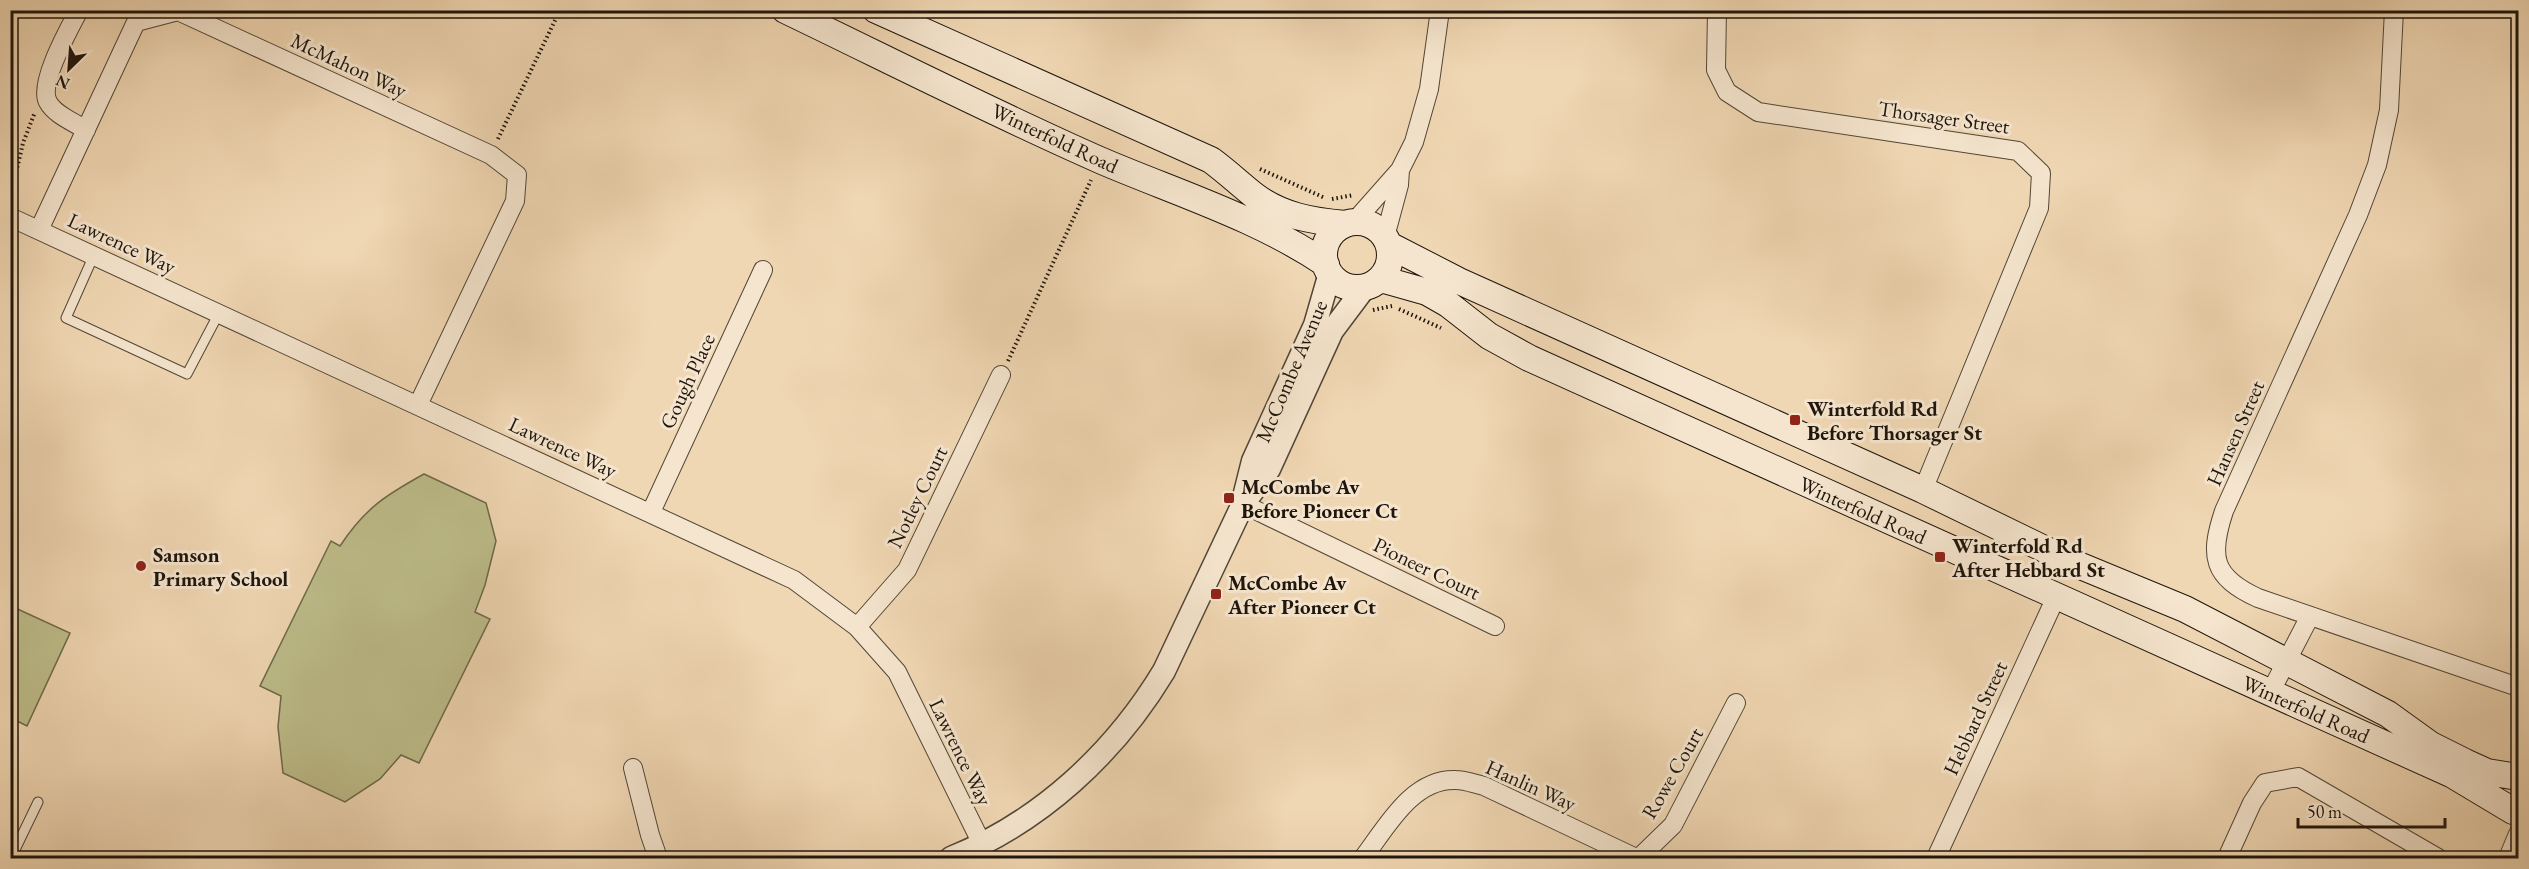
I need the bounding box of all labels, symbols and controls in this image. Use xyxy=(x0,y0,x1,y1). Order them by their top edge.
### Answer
street label: McMahon Way xyxy=(287,26,412,104)
north arrow xyxy=(39,39,99,99)
text: N xyxy=(53,70,73,94)
street label: Thorsager Street xyxy=(1877,94,2012,140)
street label: Winterfold Road xyxy=(987,97,1123,179)
street label: Lawrence Way xyxy=(64,206,181,280)
street label: McCombe Avenue xyxy=(1249,296,1333,446)
street label: Gough Place xyxy=(653,329,721,433)
street label: Hansen Street xyxy=(2200,376,2270,490)
place label: Winterfold Rd Before Thorsager St xyxy=(1807,395,1982,446)
street label: Lawrence Way xyxy=(505,410,622,484)
marker: Winterfold Rd Before Thorsager St xyxy=(1788,413,1802,427)
street label: Notley Court xyxy=(881,441,953,552)
street label: Winterfold Road xyxy=(1795,470,1931,550)
place label: McCombe Av Before Pioneer Ct xyxy=(1241,473,1398,524)
marker: McCombe Av Before Pioneer Ct xyxy=(1222,491,1236,505)
street label: Pioneer Court xyxy=(1369,531,1485,606)
place label: Winterfold Rd After Hebbard St xyxy=(1951,532,2105,583)
place label: Samson Primary School xyxy=(153,541,288,592)
marker: Winterfold Rd After Hebbard St xyxy=(1933,550,1947,564)
marker: Samson Primary School xyxy=(134,559,148,573)
place label: McCombe Av After Pioneer Ct xyxy=(1227,569,1376,620)
marker: McCombe Av After Pioneer Ct xyxy=(1209,587,1223,601)
street label: Hebbard Street xyxy=(1937,656,2013,779)
street label: Winterfold Road xyxy=(2238,669,2374,749)
street label: Lawrence Way xyxy=(923,694,999,811)
street label: Rowe Court xyxy=(1635,722,1709,824)
street label: Hanlin Way xyxy=(1481,753,1581,817)
scale bar xyxy=(2298,791,2445,829)
text: 50 m xyxy=(2307,800,2342,823)

